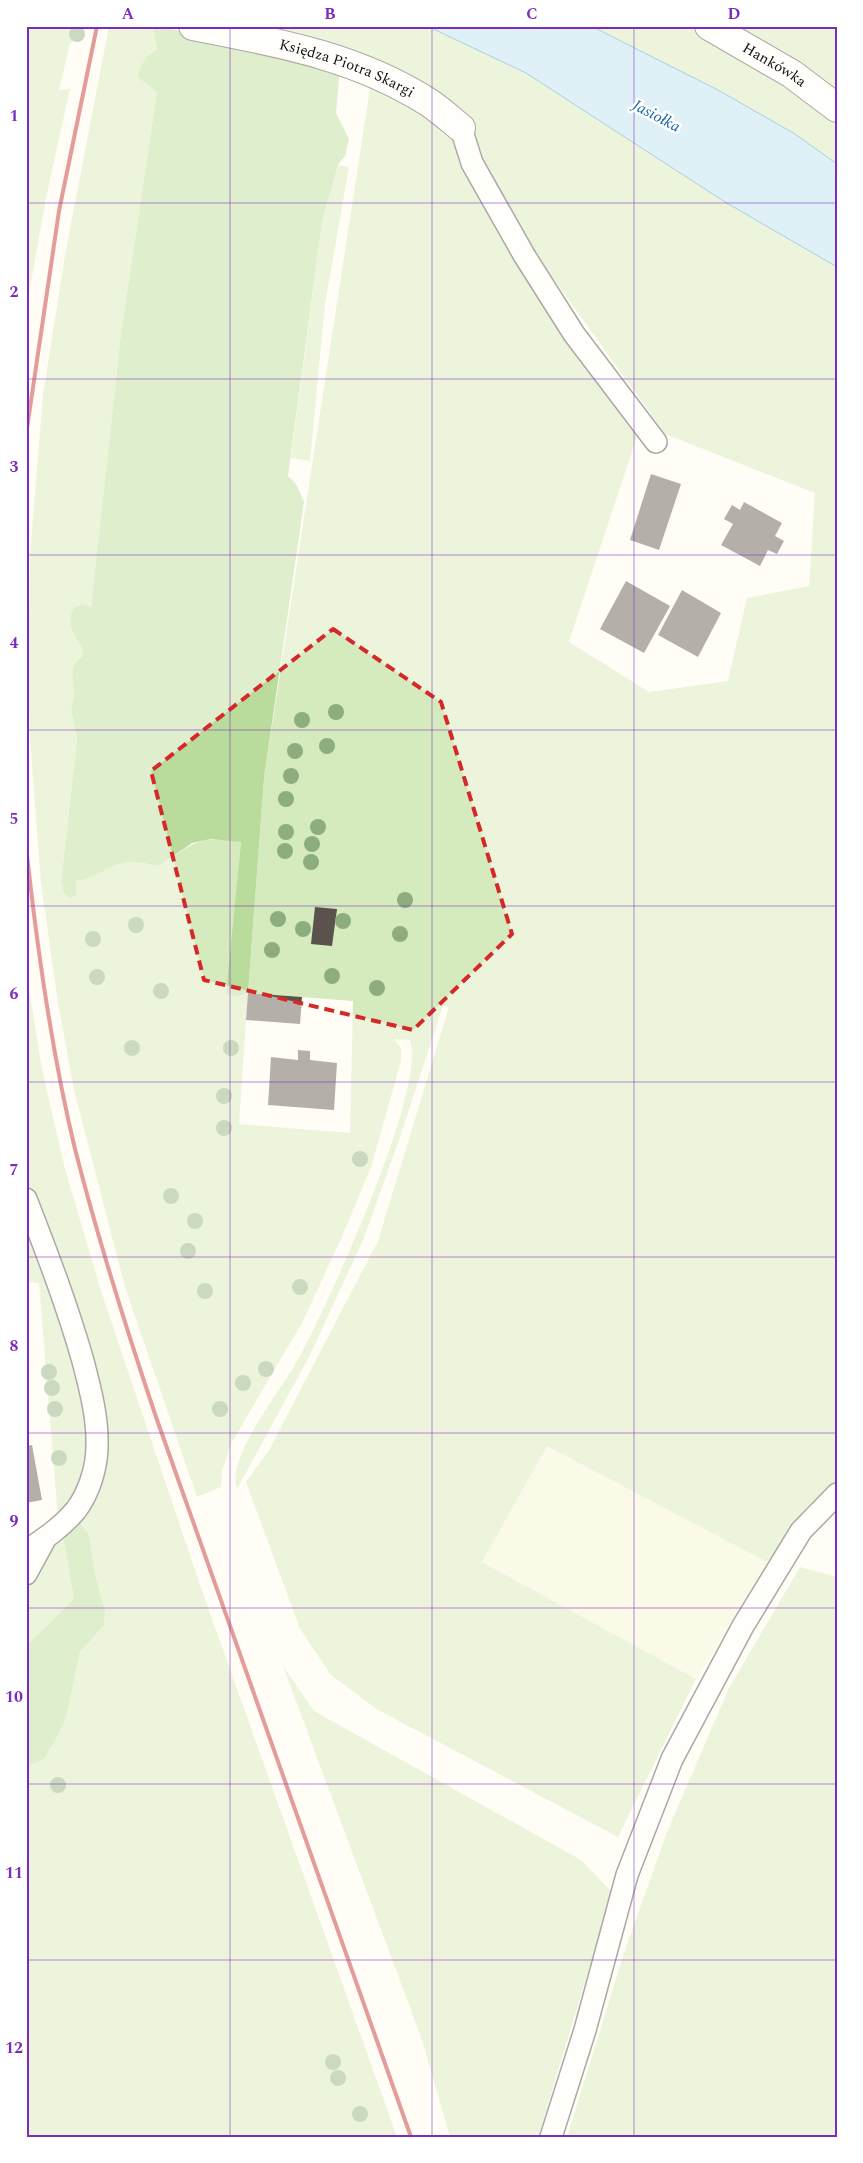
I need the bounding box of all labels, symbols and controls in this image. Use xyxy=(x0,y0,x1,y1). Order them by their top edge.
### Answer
text: A xyxy=(122,2,135,26)
text: B xyxy=(324,2,336,26)
text: C xyxy=(526,2,538,26)
text: D xyxy=(728,2,741,26)
street label: Księdza Piotra Skargi xyxy=(277,33,419,104)
street label: Hankówka xyxy=(738,37,812,93)
water label: Jasiołka xyxy=(627,93,685,139)
text: 1 xyxy=(10,104,18,128)
text: 2 xyxy=(10,280,19,304)
text: 3 xyxy=(10,455,19,479)
text: 4 xyxy=(10,631,19,655)
text: 5 xyxy=(10,807,18,831)
text: 6 xyxy=(10,982,19,1006)
text: 7 xyxy=(10,1158,19,1182)
text: 8 xyxy=(10,1334,19,1358)
text: 9 xyxy=(10,1509,19,1533)
text: 10 xyxy=(5,1685,23,1709)
text: 11 xyxy=(5,1861,23,1885)
text: 12 xyxy=(5,2036,23,2060)

